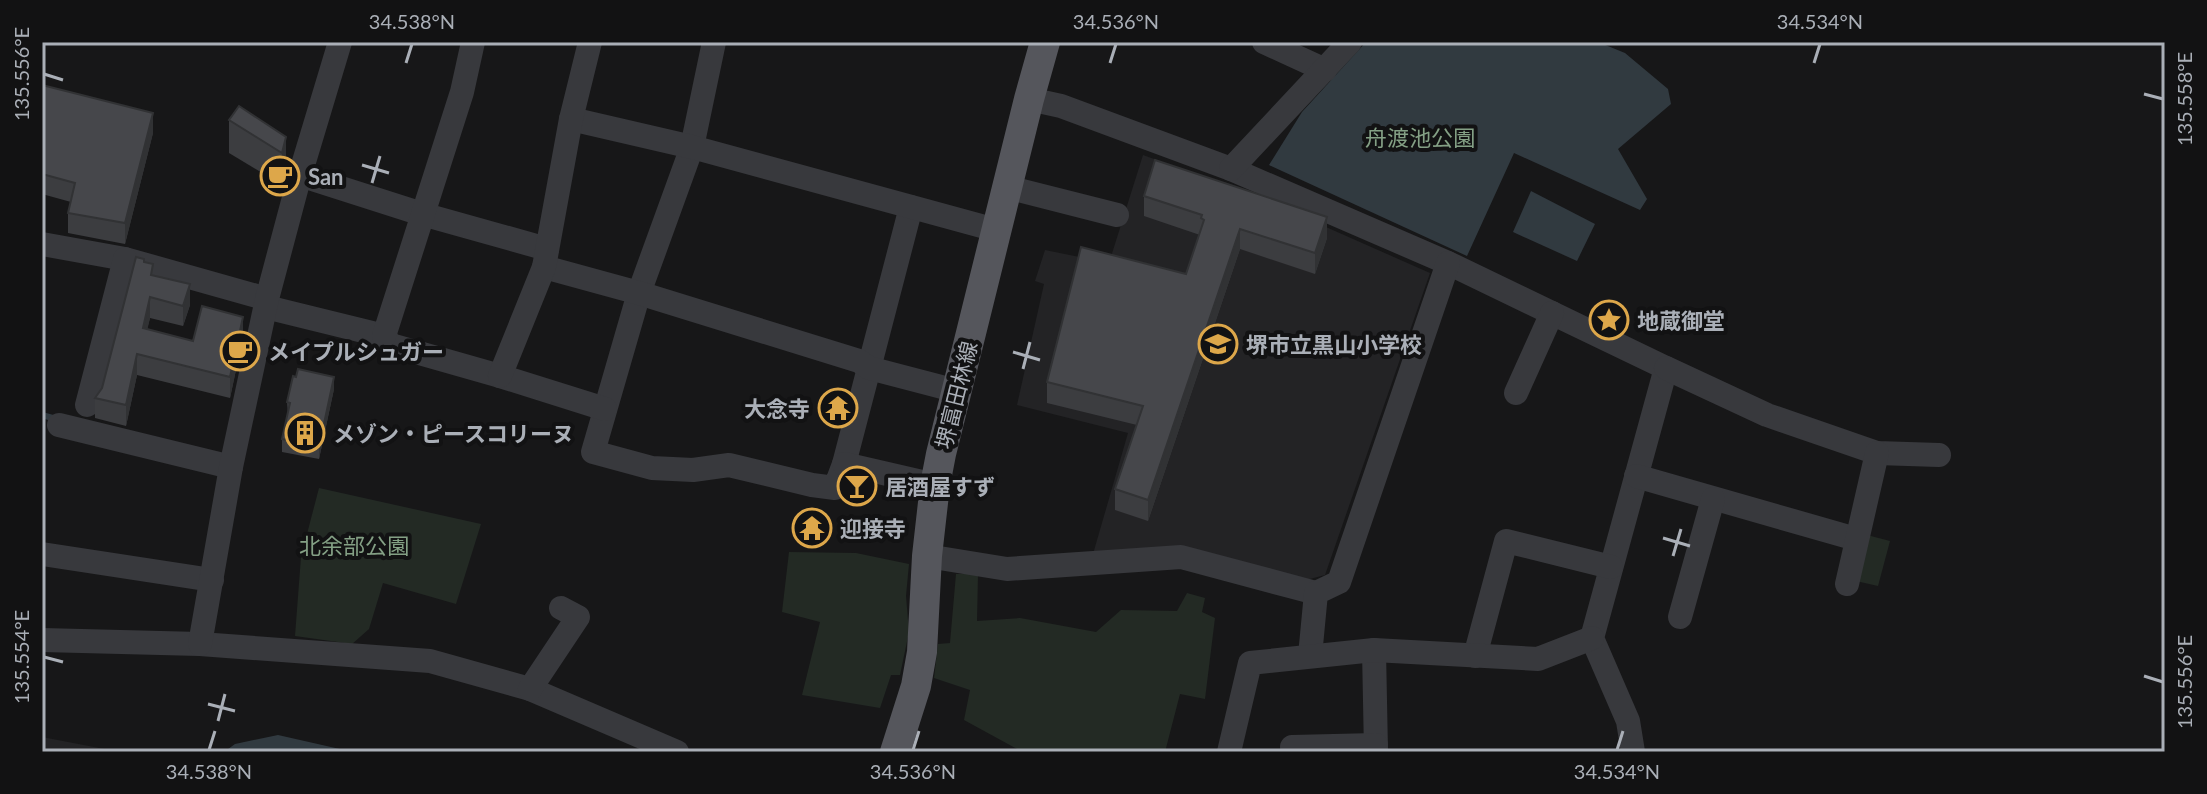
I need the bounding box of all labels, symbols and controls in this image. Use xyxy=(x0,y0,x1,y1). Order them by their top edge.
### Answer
text: 34.538°N xyxy=(369,9,455,33)
text: 34.536°N xyxy=(1073,9,1159,33)
text: 34.534°N xyxy=(1777,9,1863,33)
text: 135.556°E xyxy=(9,27,33,121)
text: 135.558°E xyxy=(2172,52,2196,146)
park label: 舟渡池公園 xyxy=(1365,124,1475,151)
cafe icon: San xyxy=(259,155,301,197)
place label: San xyxy=(308,163,344,190)
place icon: 地蔵御堂 xyxy=(1588,299,1630,341)
place label: 地蔵御堂 xyxy=(1637,307,1725,334)
school or university icon: 堺市立黒山小学校 xyxy=(1197,323,1239,365)
cafe icon: メイプルシュガー xyxy=(219,330,261,372)
place label: 堺市立黒山小学校 xyxy=(1246,331,1422,358)
place label: メイプルシュガー xyxy=(268,338,444,365)
street label: 堺富田林線 xyxy=(930,338,982,452)
temple icon: 大念寺 xyxy=(817,387,859,429)
place label: 大念寺 xyxy=(744,395,810,422)
building icon: メゾン・ピースコリーヌ xyxy=(284,412,326,454)
place label: メゾン・ピースコリーヌ xyxy=(333,420,574,447)
bar icon: 居酒屋すず xyxy=(836,465,878,507)
place label: 居酒屋すず xyxy=(885,473,995,500)
temple icon: 迎接寺 xyxy=(791,507,833,549)
place label: 迎接寺 xyxy=(840,515,906,542)
park label: 北余部公園 xyxy=(299,532,409,559)
text: 135.554°E xyxy=(9,610,33,704)
text: 135.556°E xyxy=(2172,635,2196,729)
text: 34.538°N xyxy=(166,759,252,783)
text: 34.536°N xyxy=(870,759,956,783)
text: 34.534°N xyxy=(1574,759,1660,783)

